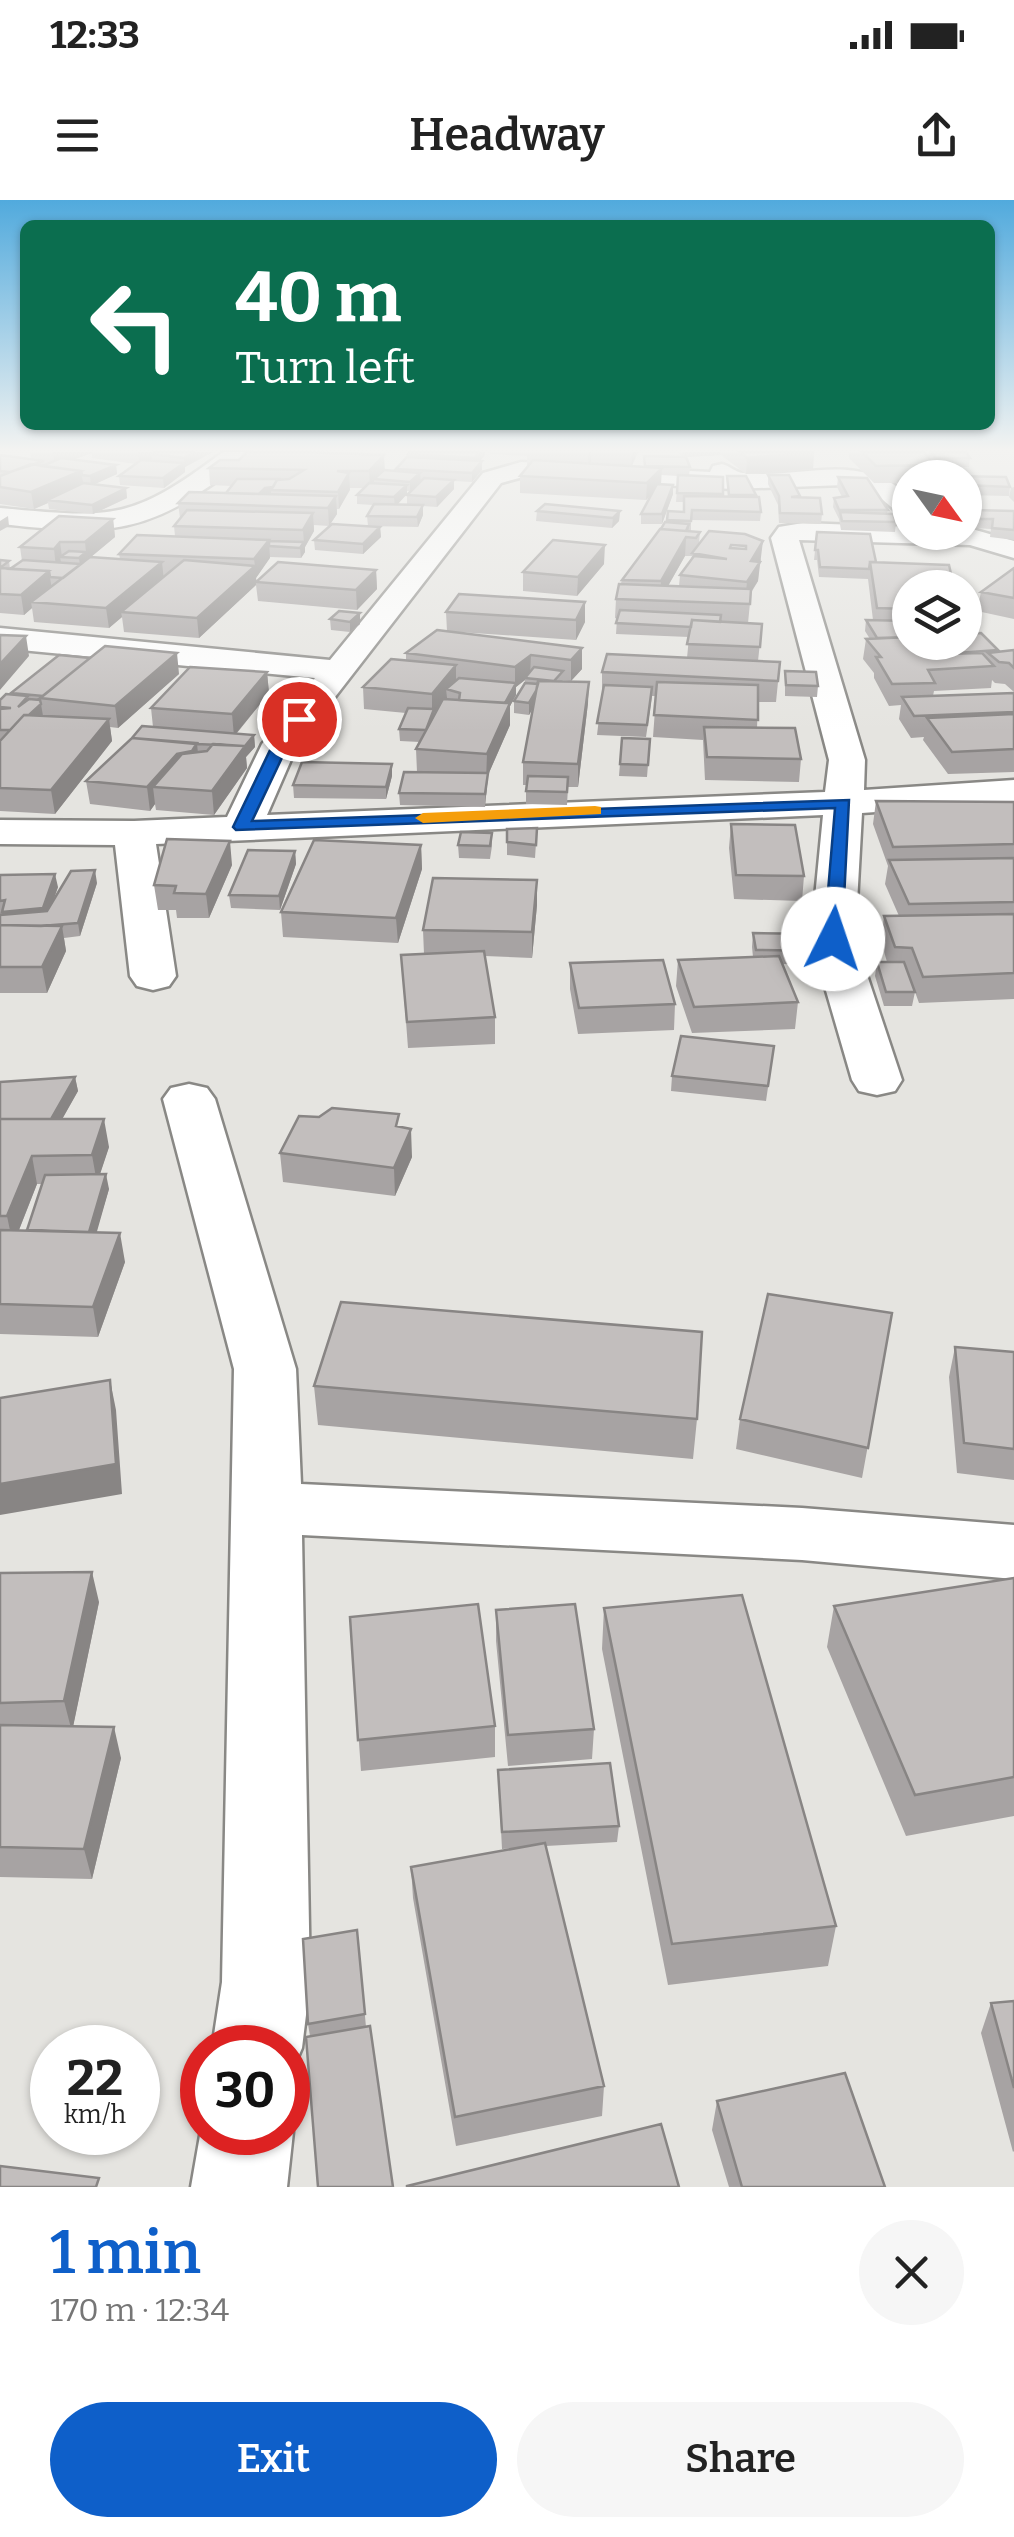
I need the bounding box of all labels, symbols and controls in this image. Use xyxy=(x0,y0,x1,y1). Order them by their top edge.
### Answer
text: 12:33 xyxy=(50,12,140,58)
icon: menu xyxy=(50,108,105,163)
text: Headway xyxy=(409,108,605,162)
icon: share xyxy=(909,108,964,163)
text: 40 m xyxy=(235,256,401,340)
icon: left xyxy=(70,260,200,390)
text: Turn left xyxy=(235,341,415,395)
north arrow xyxy=(892,460,982,550)
map controls xyxy=(892,460,982,660)
button: layers xyxy=(892,570,982,660)
pin xyxy=(257,677,342,762)
icon: arrive xyxy=(272,692,327,747)
position arrow xyxy=(781,887,885,991)
speed limit sign: 30 xyxy=(180,2025,310,2155)
text: 22 xyxy=(67,2048,123,2108)
text: km/h xyxy=(64,2100,126,2130)
text: 1 min xyxy=(50,2217,201,2289)
button: close xyxy=(859,2220,964,2325)
text: 170 m · 12:34 xyxy=(50,2291,229,2329)
button: Exit xyxy=(50,2402,497,2517)
button: Share xyxy=(517,2402,964,2517)

